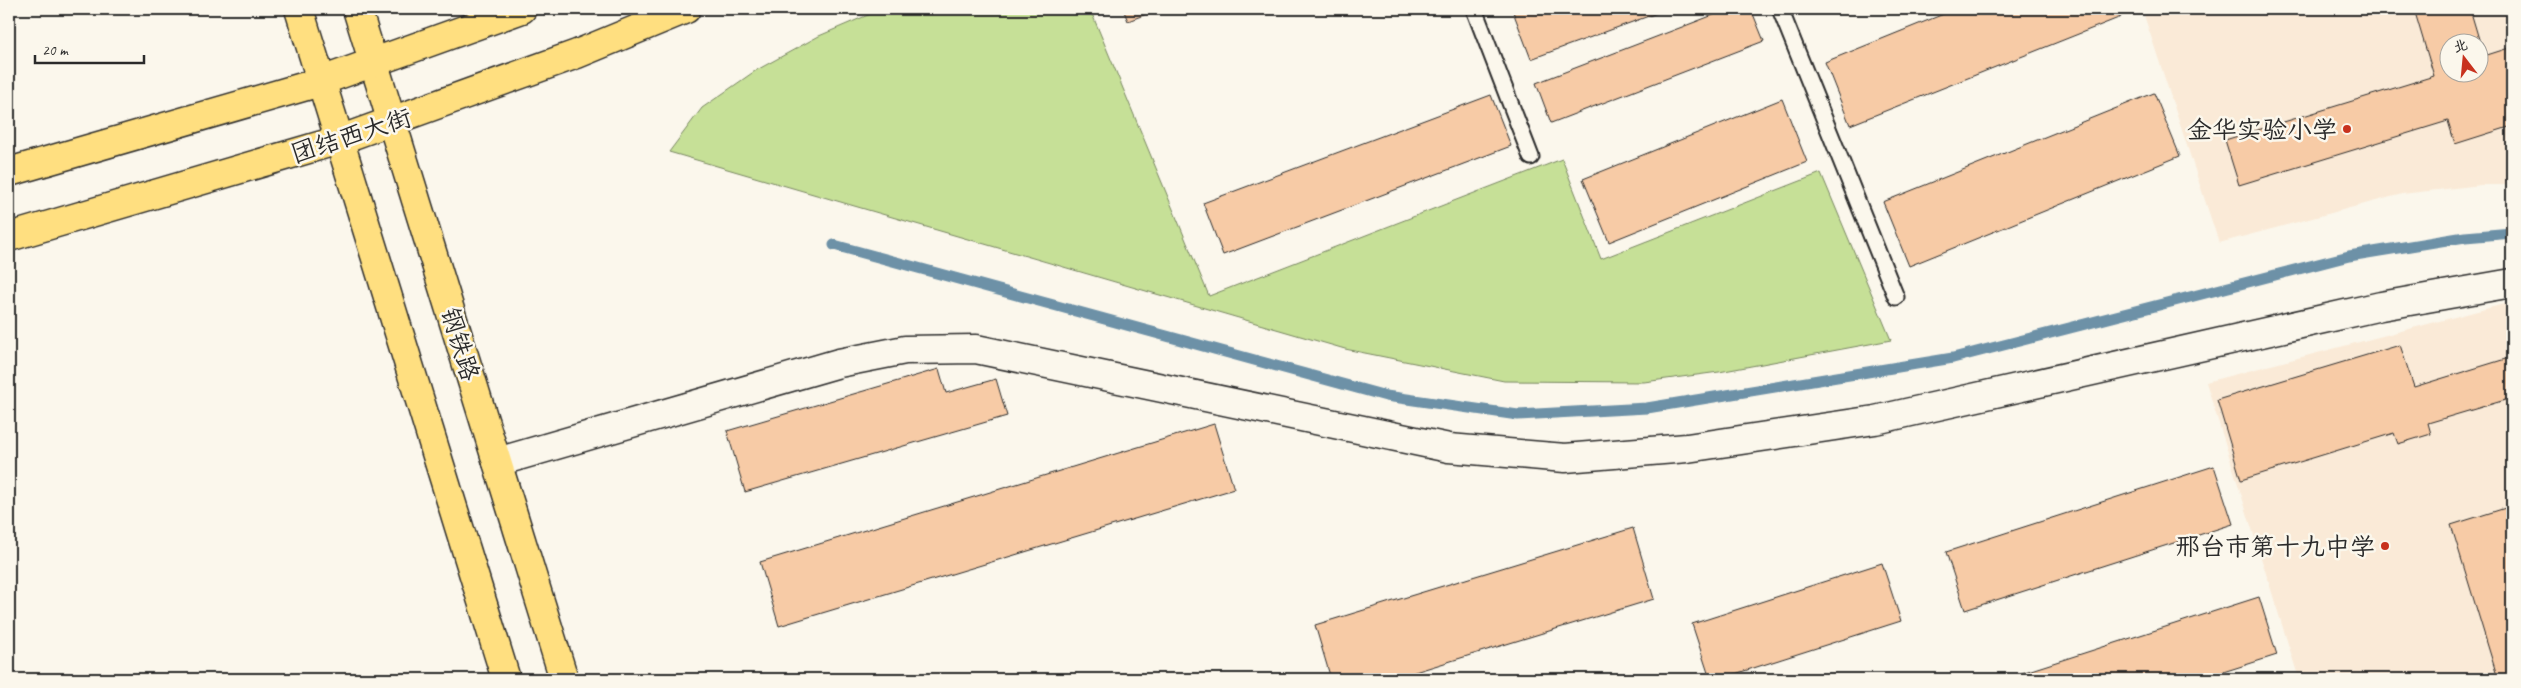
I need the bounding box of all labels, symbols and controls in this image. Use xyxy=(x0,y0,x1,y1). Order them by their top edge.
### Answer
scale bar xyxy=(35,32,144,64)
north arrow xyxy=(2438,32,2488,82)
text: 北 xyxy=(2451,36,2470,56)
text: 20 m xyxy=(42,41,69,60)
street label: 团结西大街 xyxy=(287,101,416,170)
place label: 金华实验小学 xyxy=(2187,114,2337,146)
marker: 金华实验小学 xyxy=(2341,123,2353,135)
street label: 钢铁路 xyxy=(434,304,486,385)
place label: 邢台市第十九中学 xyxy=(2175,531,2375,563)
marker: 邢台市第十九中学 xyxy=(2379,540,2391,552)

